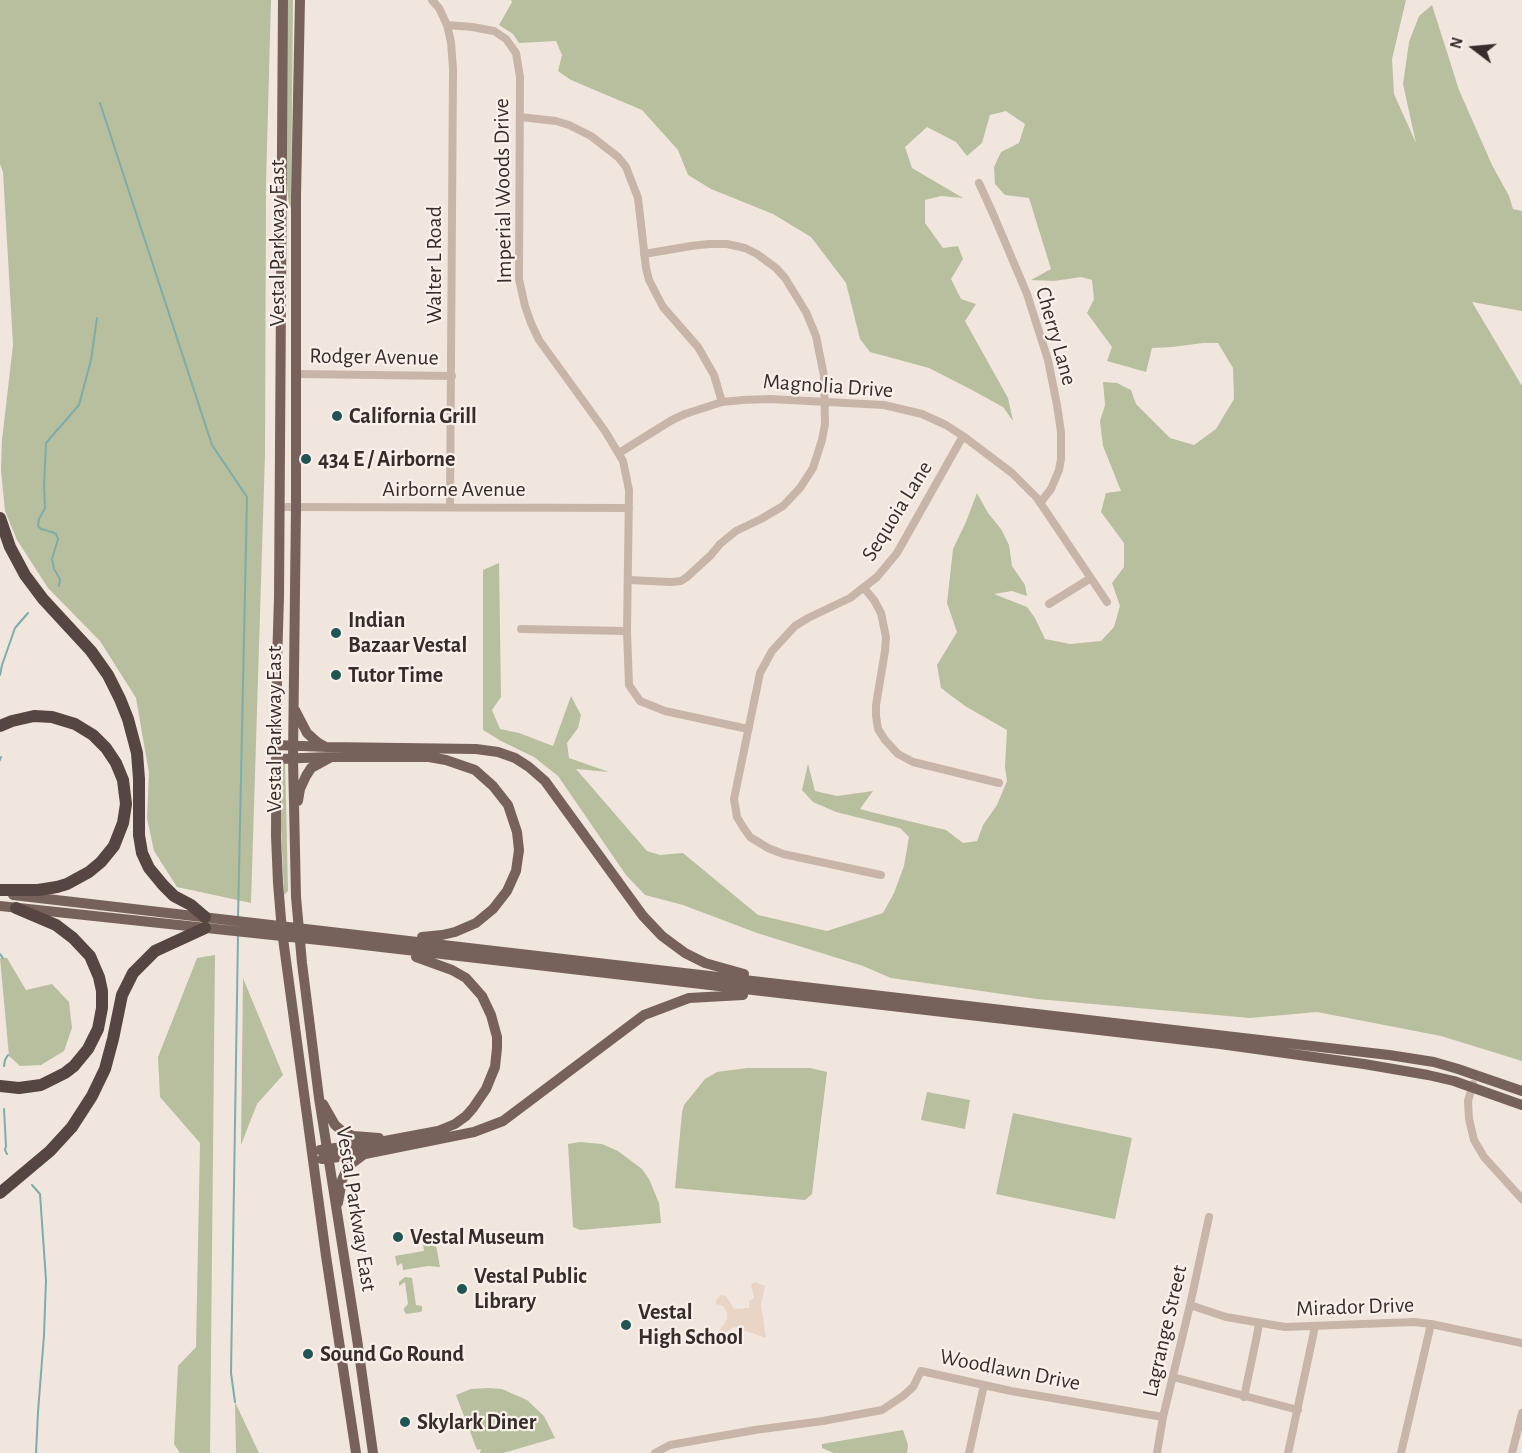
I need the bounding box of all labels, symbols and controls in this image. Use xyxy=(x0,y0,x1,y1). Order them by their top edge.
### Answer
north arrow xyxy=(1444,18,1504,78)
text: N xyxy=(1447,35,1466,51)
street label: Imperial Woods Drive xyxy=(488,98,518,284)
street label: Vestal Parkway East xyxy=(264,160,290,326)
street label: Walter L Road xyxy=(421,206,447,324)
street label: Cherry Lane xyxy=(1029,284,1083,388)
street label: Rodger Avenue xyxy=(309,343,439,371)
street label: Magnolia Drive xyxy=(762,368,894,404)
place label: California Grill xyxy=(349,403,477,429)
marker: California Grill xyxy=(330,409,344,423)
place label: 434 E / Airborne xyxy=(318,446,455,472)
marker: 434 E / Airborne xyxy=(299,452,313,466)
street label: Sequoia Lane xyxy=(856,456,938,566)
street label: Airborne Avenue xyxy=(382,476,526,502)
place label: Indian Bazaar Vestal xyxy=(348,607,467,658)
marker: Indian Bazaar Vestal xyxy=(329,626,343,640)
street label: Vestal Parkway East xyxy=(261,646,287,812)
place label: Tutor Time xyxy=(348,662,443,688)
marker: Tutor Time xyxy=(329,668,343,682)
street label: Vestal Parkway East xyxy=(330,1125,382,1293)
place label: Vestal Museum xyxy=(410,1224,544,1250)
marker: Vestal Museum xyxy=(391,1230,405,1244)
place label: Vestal Public Library xyxy=(474,1263,587,1314)
street label: Lagrange Street xyxy=(1137,1263,1193,1399)
marker: Vestal Public Library xyxy=(455,1282,469,1296)
street label: Mirador Drive xyxy=(1295,1292,1415,1322)
place label: Vestal High School xyxy=(638,1299,743,1350)
marker: Vestal High School xyxy=(619,1318,633,1332)
place label: Sound Go Round xyxy=(320,1341,464,1367)
street label: Woodlawn Drive xyxy=(938,1343,1082,1397)
marker: Sound Go Round xyxy=(301,1347,315,1361)
place label: Skylark Diner xyxy=(417,1409,536,1435)
marker: Skylark Diner xyxy=(398,1415,412,1429)

